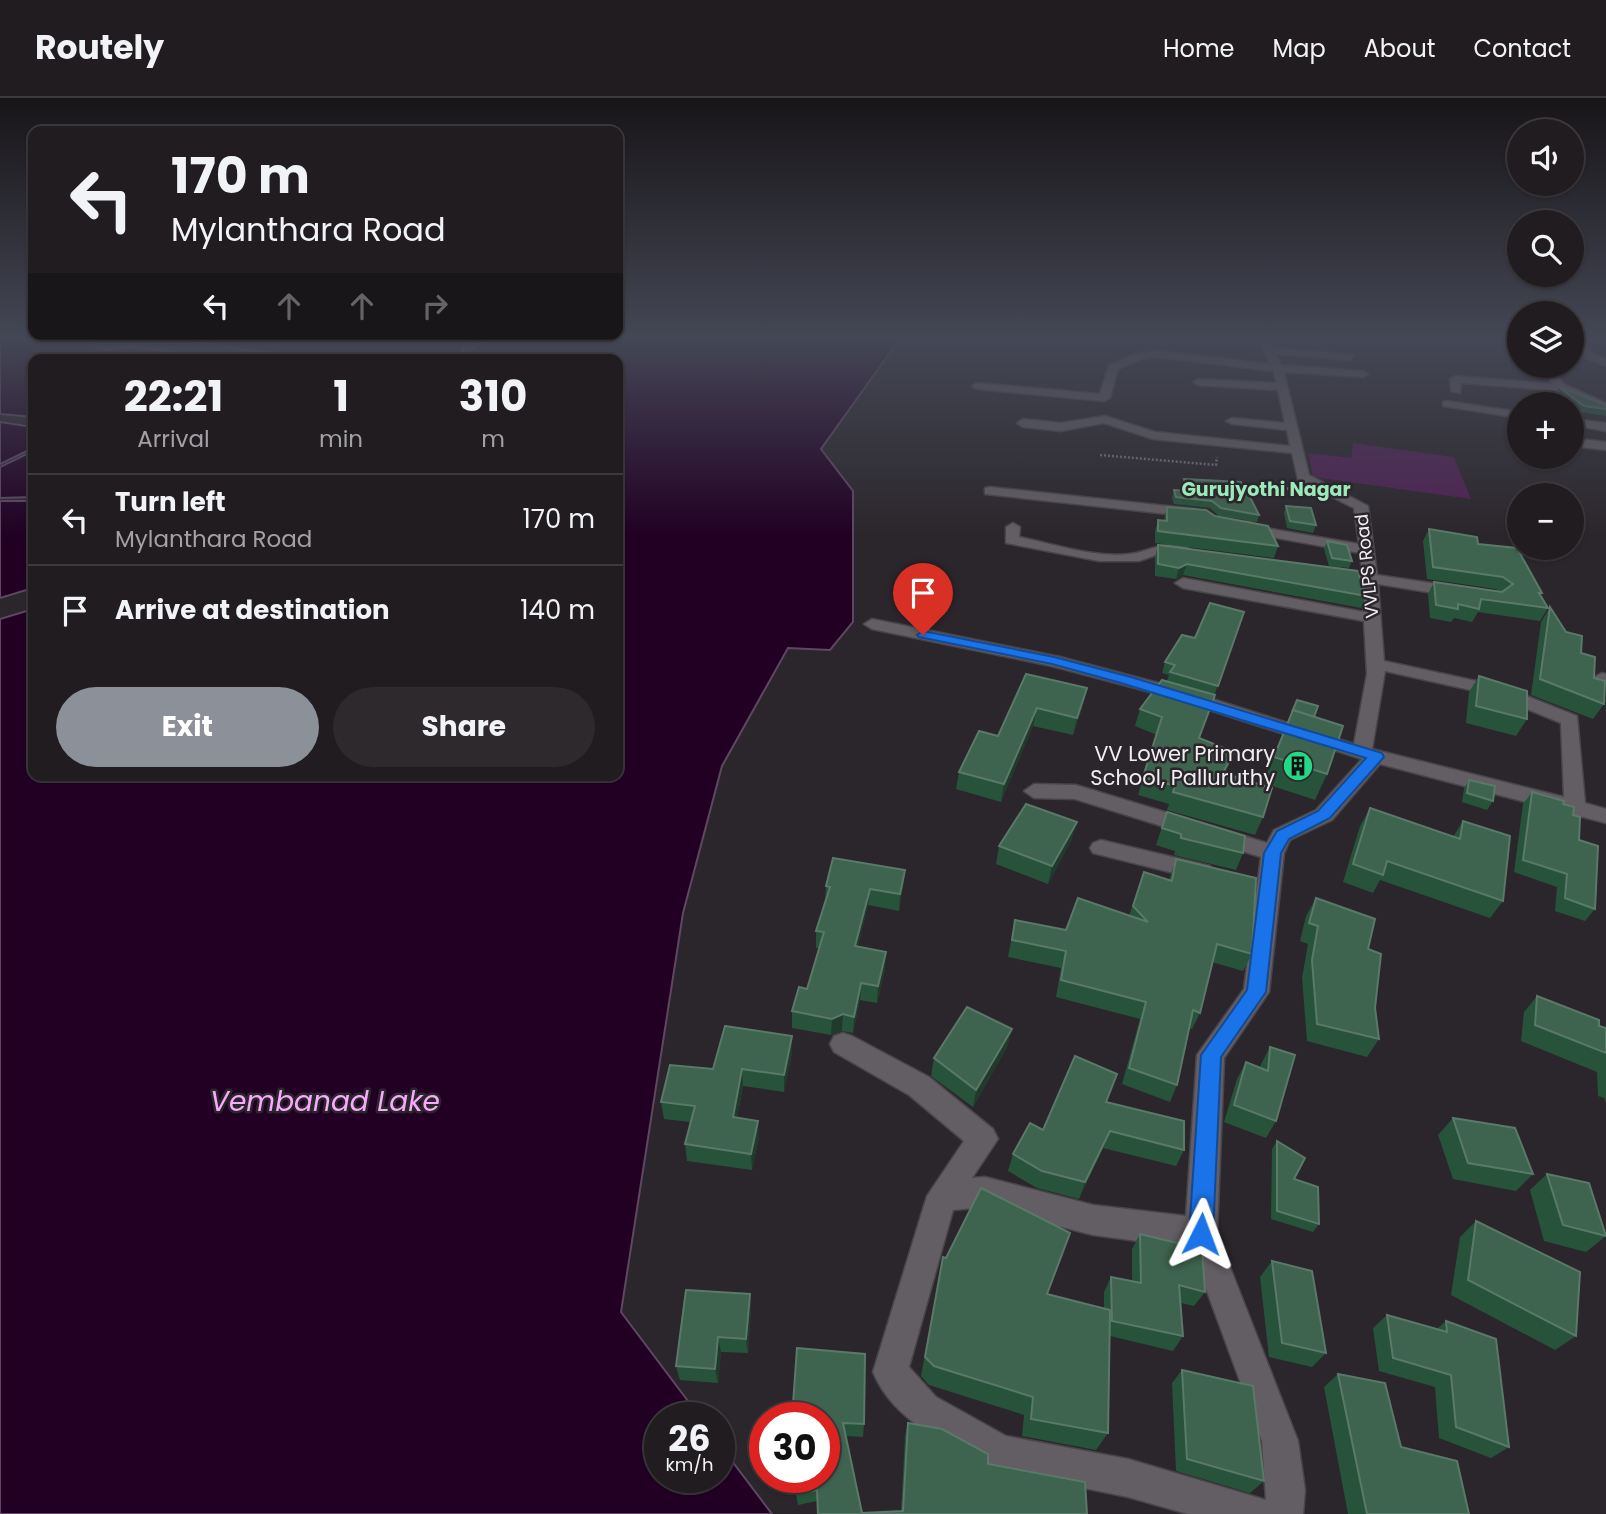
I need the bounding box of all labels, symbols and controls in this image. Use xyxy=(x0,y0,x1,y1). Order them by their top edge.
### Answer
text: Routely xyxy=(35,24,164,71)
text: Home xyxy=(1163,32,1235,65)
text: Map xyxy=(1273,32,1326,65)
text: About xyxy=(1364,32,1435,65)
text: Contact xyxy=(1473,32,1571,65)
map controls xyxy=(1507,119,1584,560)
button: sound xyxy=(1507,119,1584,196)
text: 170 m xyxy=(171,142,310,210)
icon: left xyxy=(56,154,147,245)
text: Mylanthara Road xyxy=(171,207,446,252)
button: search xyxy=(1507,210,1584,287)
icon: left xyxy=(197,287,235,325)
icon: ahead xyxy=(270,287,308,325)
icon: ahead xyxy=(343,287,381,325)
icon: right xyxy=(416,287,454,325)
button: layers xyxy=(1507,301,1584,378)
text: 22:21 xyxy=(124,367,223,426)
text: 1 xyxy=(333,367,349,426)
text: 310 xyxy=(459,367,527,426)
button: + xyxy=(1507,392,1584,469)
text: Arrival xyxy=(137,423,210,455)
text: min xyxy=(319,423,363,455)
text: m xyxy=(481,423,505,455)
district label: Gurujyothi Nagar xyxy=(1181,476,1351,503)
button: − xyxy=(1507,483,1584,560)
text: Turn left xyxy=(115,484,226,520)
icon: left xyxy=(56,501,94,539)
text: 170 m xyxy=(522,501,595,537)
street label: VVLPS Road xyxy=(1349,513,1384,619)
text: Mylanthara Road xyxy=(115,523,312,555)
pin xyxy=(893,563,953,635)
icon: arrive xyxy=(904,574,942,612)
icon: arrive xyxy=(56,592,94,630)
text: Arrive at destination xyxy=(115,592,390,628)
text: 140 m xyxy=(520,592,595,628)
button: Exit xyxy=(56,687,319,767)
button: Share xyxy=(333,687,595,767)
place label: VV Lower Primary School, Palluruthy xyxy=(1090,739,1275,792)
building icon: VV Lower Primary School, Palluruthy xyxy=(1281,749,1315,783)
water label: Vembanad Lake xyxy=(210,1082,440,1121)
position arrow xyxy=(1164,1197,1238,1271)
speed limit sign: 30 xyxy=(749,1402,840,1493)
text: 26 xyxy=(668,1414,711,1463)
text: km/h xyxy=(666,1452,713,1477)

